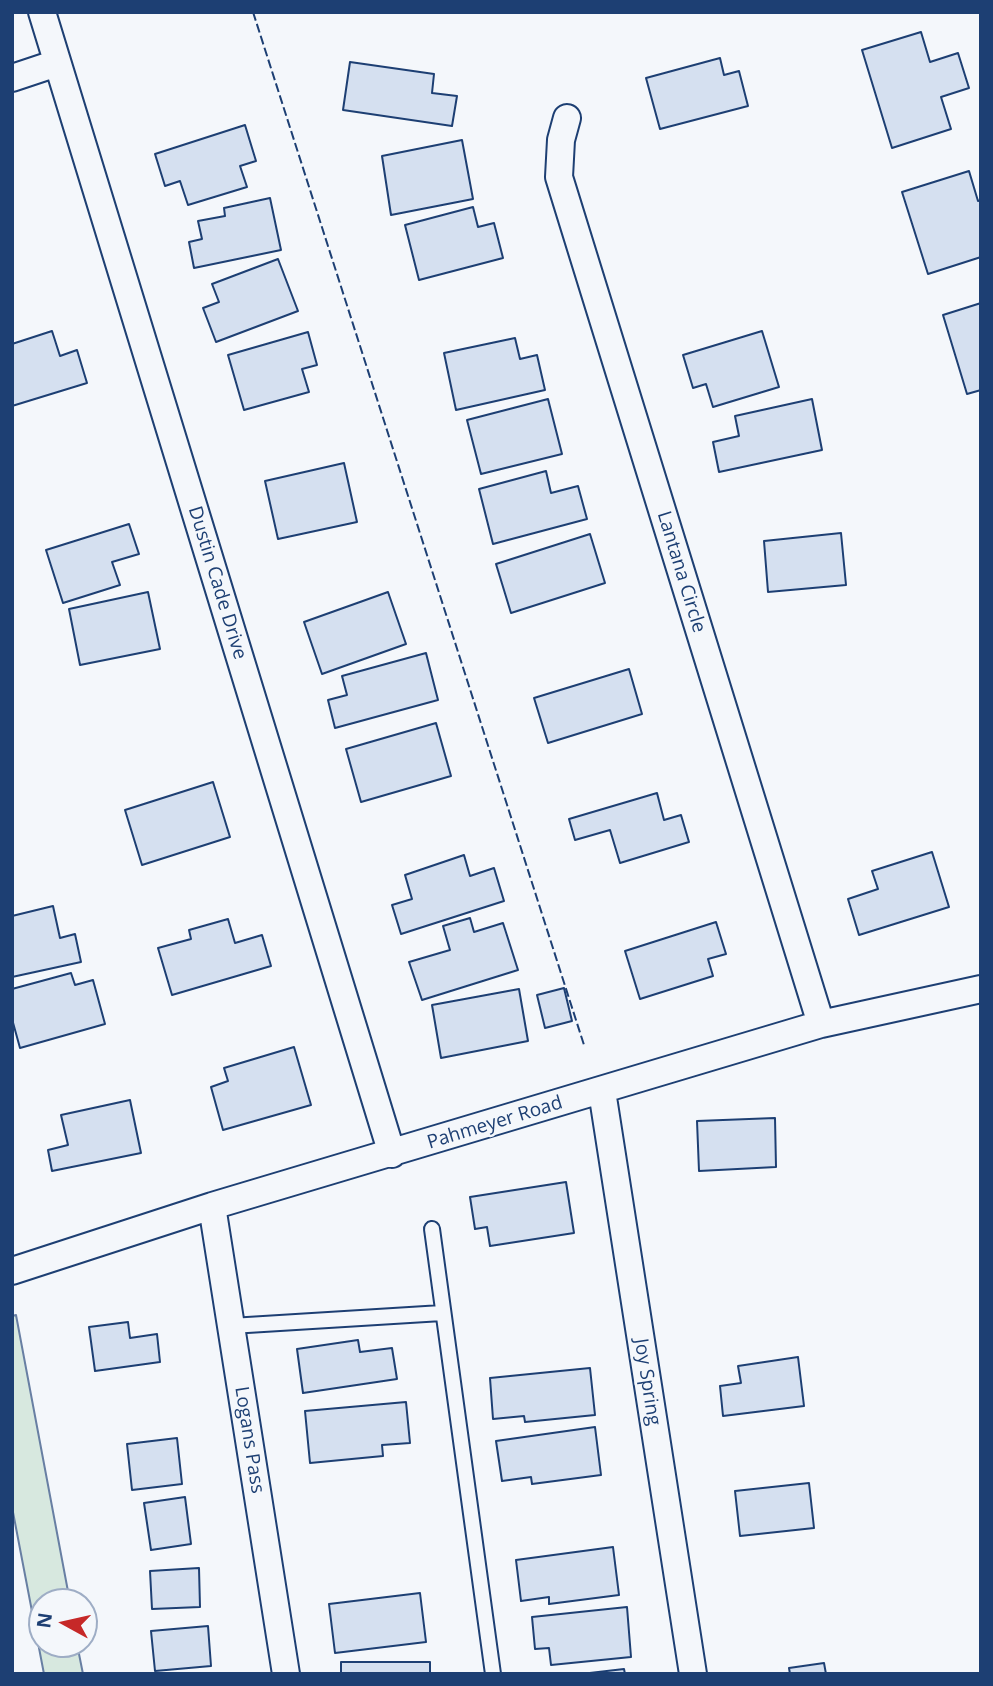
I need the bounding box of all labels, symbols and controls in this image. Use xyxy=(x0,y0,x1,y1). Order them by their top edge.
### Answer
street label: Dustin Cade Drive xyxy=(183,504,251,662)
street label: Lantana Circle xyxy=(652,509,710,635)
street label: Pahmeyer Road xyxy=(425,1092,565,1154)
street label: Joy Spring xyxy=(629,1337,665,1427)
street label: Logans Pass xyxy=(229,1385,269,1495)
north arrow xyxy=(28,1588,98,1658)
text: N xyxy=(30,1611,58,1630)

